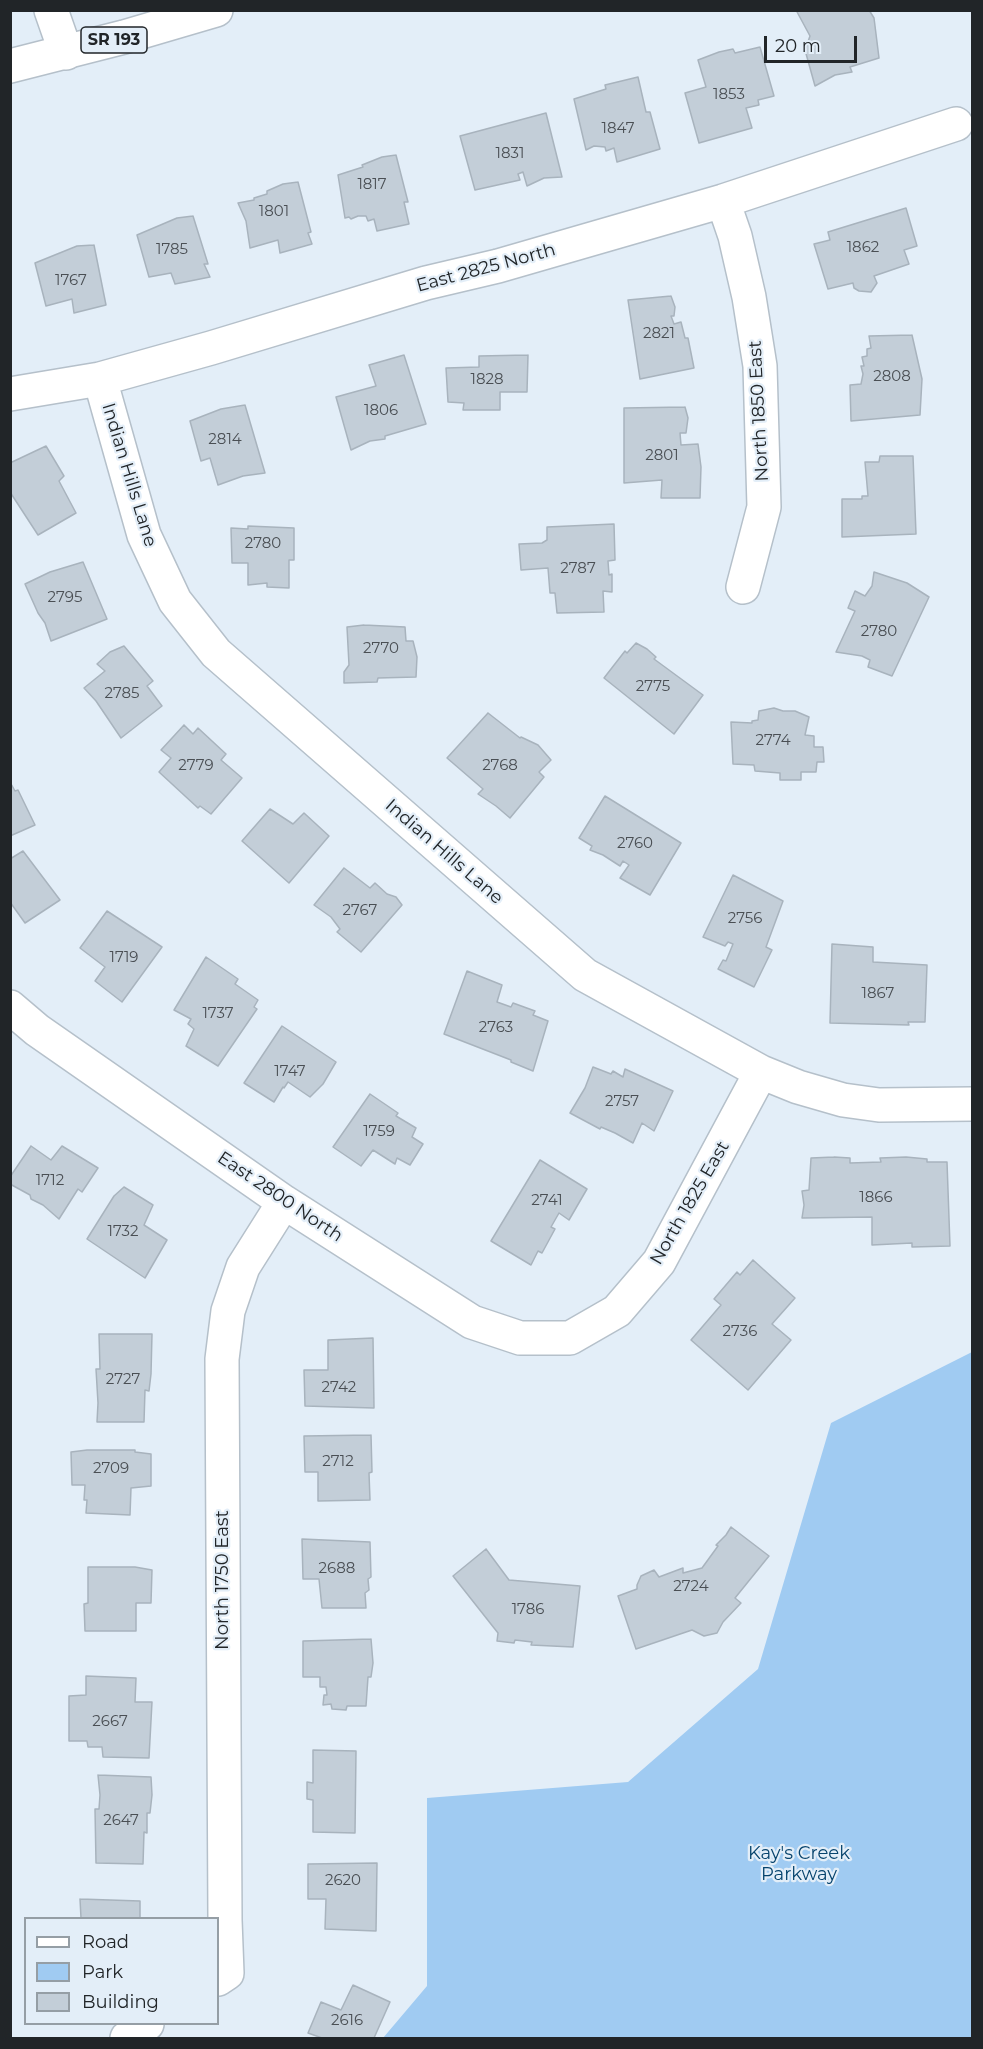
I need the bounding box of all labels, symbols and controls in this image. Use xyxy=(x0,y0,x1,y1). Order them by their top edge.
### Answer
scale bar xyxy=(767,24,860,62)
road number: SR 193 xyxy=(81,27,147,53)
text: 20 m xyxy=(775,35,821,57)
house number: 1853 xyxy=(713,86,745,104)
house number: 1847 xyxy=(602,120,634,138)
house number: 1831 xyxy=(496,145,524,163)
house number: 1817 xyxy=(357,176,387,194)
house number: 1801 xyxy=(259,203,289,221)
street label: East 2825 North xyxy=(414,239,558,297)
house number: 1862 xyxy=(847,239,879,257)
house number: 1785 xyxy=(156,241,188,259)
house number: 1767 xyxy=(55,272,87,290)
house number: 2821 xyxy=(643,325,675,343)
street label: North 1850 East xyxy=(745,340,773,482)
house number: 2808 xyxy=(873,368,911,386)
house number: 1828 xyxy=(470,371,504,389)
street label: Indian Hills Lane xyxy=(97,401,161,549)
house number: 1806 xyxy=(364,402,398,420)
house number: 2814 xyxy=(208,431,242,449)
house number: 2801 xyxy=(645,447,679,465)
house number: 2780 xyxy=(245,535,281,553)
house number: 2787 xyxy=(560,560,596,578)
house number: 2795 xyxy=(48,589,82,607)
house number: 2780 xyxy=(861,623,897,641)
house number: 2770 xyxy=(363,640,399,658)
house number: 2775 xyxy=(636,678,670,696)
house number: 2785 xyxy=(104,685,140,703)
house number: 2774 xyxy=(755,732,791,750)
house number: 2779 xyxy=(178,757,214,775)
house number: 2768 xyxy=(482,757,518,775)
street label: Indian Hills Lane xyxy=(381,795,507,909)
house number: 2760 xyxy=(617,835,653,853)
house number: 2767 xyxy=(343,902,377,920)
house number: 2756 xyxy=(728,910,762,928)
house number: 1719 xyxy=(110,949,138,967)
house number: 1867 xyxy=(862,985,894,1003)
house number: 1737 xyxy=(202,1005,234,1023)
house number: 2763 xyxy=(479,1019,513,1037)
house number: 1747 xyxy=(274,1063,306,1081)
house number: 2757 xyxy=(605,1093,639,1111)
house number: 1759 xyxy=(363,1123,395,1141)
street label: North 1825 East xyxy=(646,1137,734,1269)
street label: East 2800 North xyxy=(213,1147,347,1247)
house number: 1712 xyxy=(36,1172,64,1190)
house number: 1866 xyxy=(859,1189,893,1207)
house number: 2741 xyxy=(531,1192,563,1210)
house number: 1732 xyxy=(107,1223,139,1241)
house number: 2736 xyxy=(723,1323,757,1341)
house number: 2727 xyxy=(106,1371,140,1389)
house number: 2742 xyxy=(322,1379,356,1397)
house number: 2712 xyxy=(322,1453,354,1471)
house number: 2709 xyxy=(93,1460,129,1478)
street label: North 1750 East xyxy=(212,1510,234,1650)
house number: 2688 xyxy=(319,1560,355,1578)
house number: 2724 xyxy=(673,1578,709,1596)
house number: 1786 xyxy=(512,1601,544,1619)
house number: 2667 xyxy=(92,1713,128,1731)
house number: 2647 xyxy=(103,1812,139,1830)
park label: Kay's Creek Parkway xyxy=(748,1843,850,1886)
house number: 2620 xyxy=(325,1872,361,1890)
legend xyxy=(24,1917,219,2025)
text: Road xyxy=(82,1931,129,1953)
text: Park xyxy=(82,1961,123,1983)
text: Building xyxy=(82,1991,159,2013)
house number: 2616 xyxy=(331,2012,363,2030)

